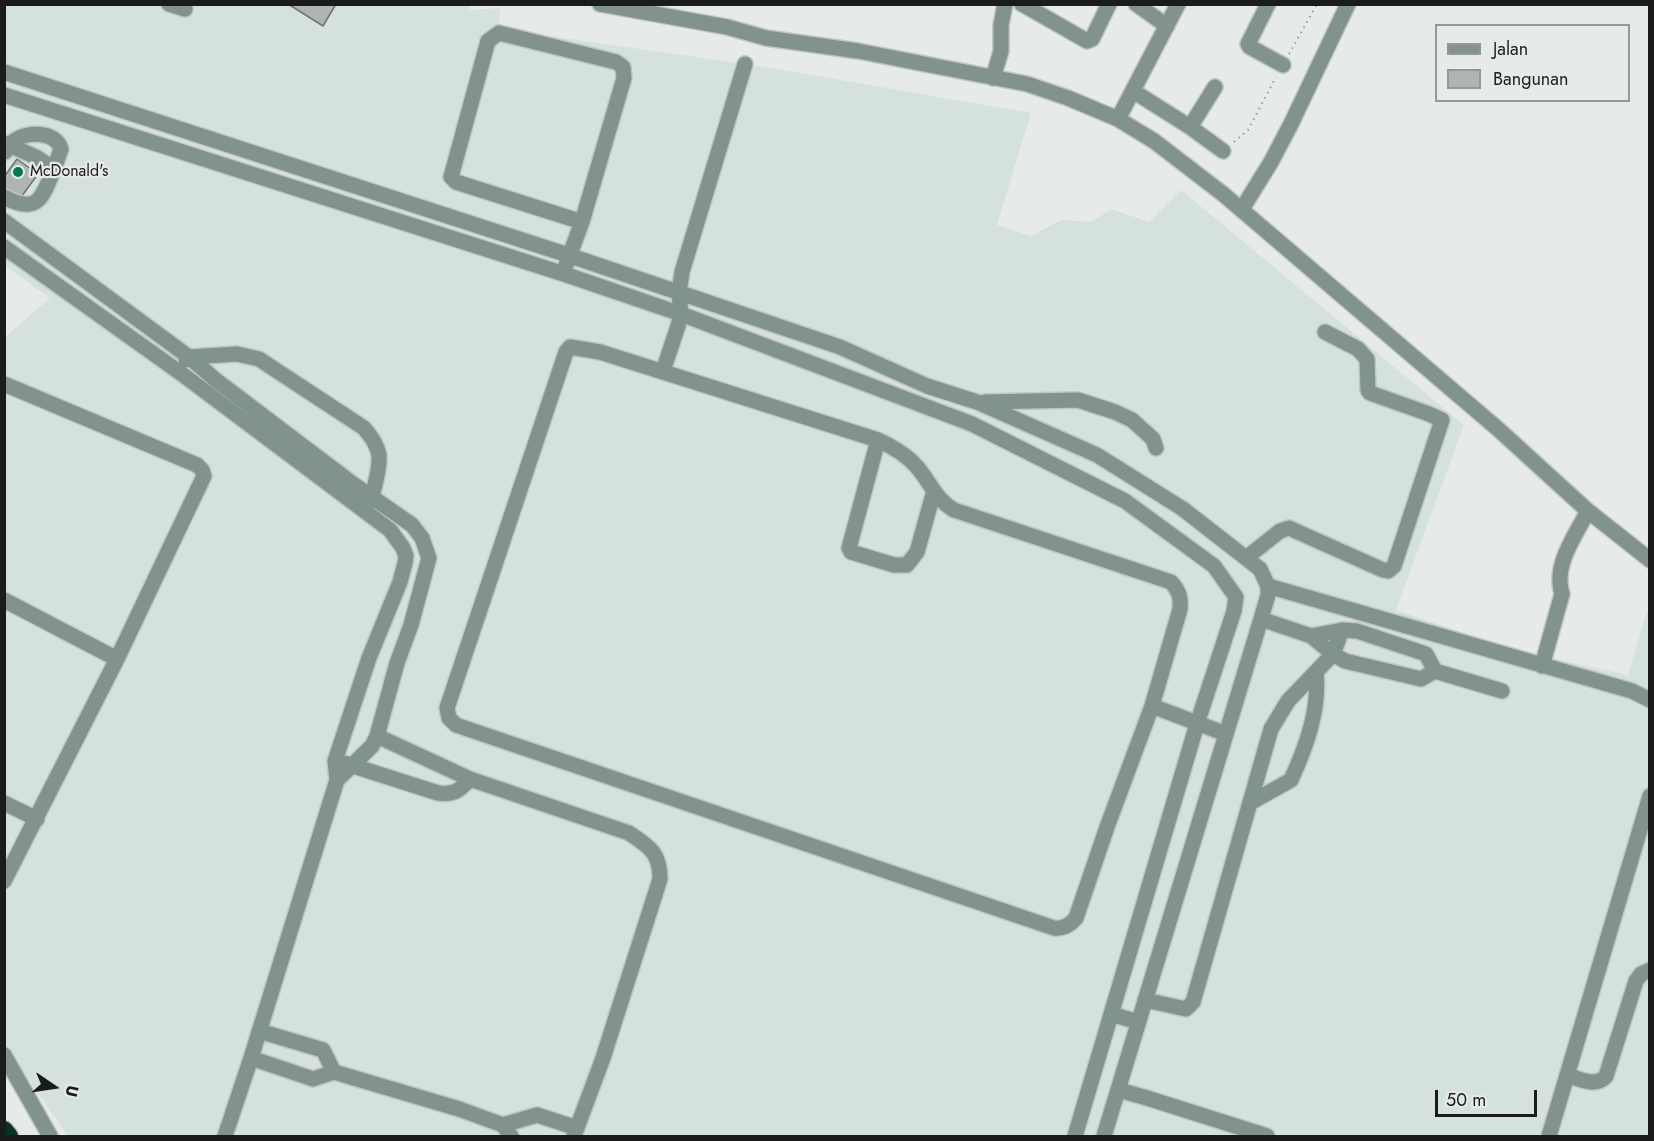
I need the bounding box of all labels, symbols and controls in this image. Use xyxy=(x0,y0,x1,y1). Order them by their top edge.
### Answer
legend xyxy=(1435,24,1630,102)
text: Jalan xyxy=(1493,36,1528,62)
text: Bangunan xyxy=(1493,66,1568,92)
place label: McDonald's xyxy=(30,162,109,182)
marker: McDonald's xyxy=(11,165,25,179)
north arrow xyxy=(24,1057,84,1117)
scale bar xyxy=(1438,1078,1540,1116)
text: U xyxy=(60,1083,84,1099)
text: 50 m xyxy=(1446,1087,1486,1113)

